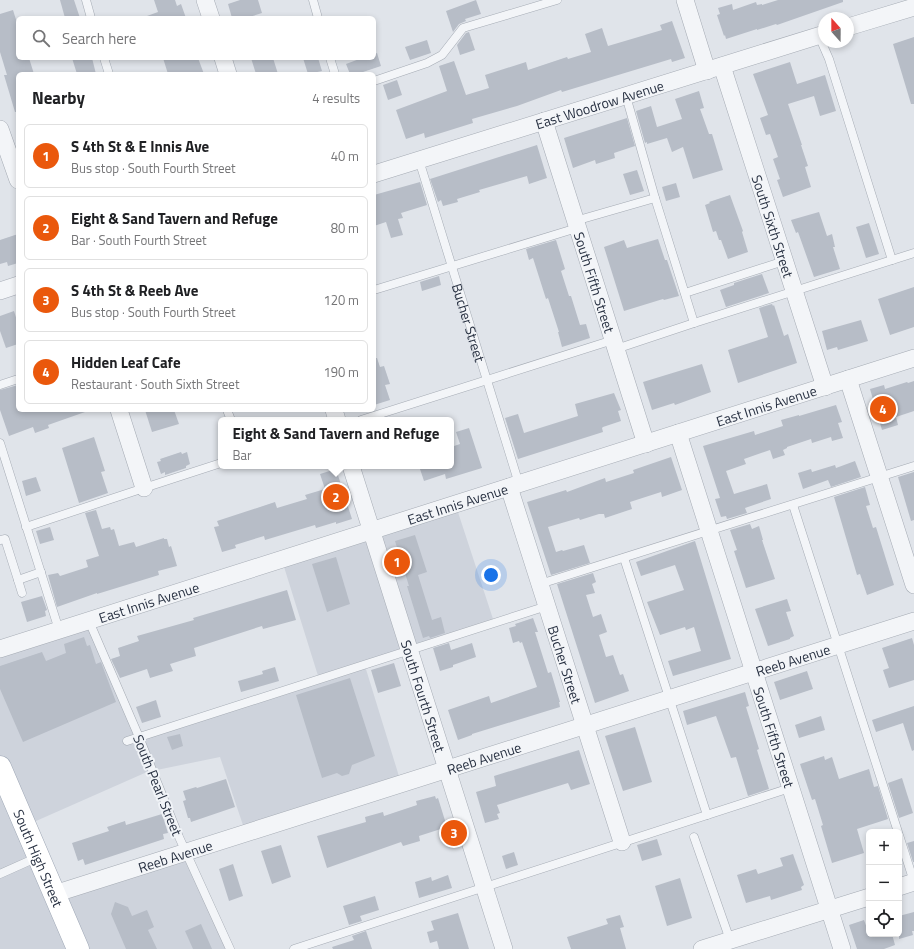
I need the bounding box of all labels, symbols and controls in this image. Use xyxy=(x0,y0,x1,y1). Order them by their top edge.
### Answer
north arrow xyxy=(818,12,854,48)
search box xyxy=(16,16,376,60)
icon: search xyxy=(30,27,52,49)
text: Search here xyxy=(62,27,136,50)
street label: East Woodrow Avenue xyxy=(533,74,666,134)
text: Nearby xyxy=(32,85,85,111)
text: 4 results xyxy=(312,88,360,108)
text: S 4th St & E Innis Ave xyxy=(71,135,209,158)
text: 1 xyxy=(42,146,50,166)
text: 40 m xyxy=(331,146,359,166)
text: Bus stop · South Fourth Street xyxy=(71,158,236,178)
street label: South Sixth Street xyxy=(747,172,800,280)
text: Eight & Sand Tavern and Refuge xyxy=(71,207,278,230)
text: 2 xyxy=(42,218,50,238)
text: 80 m xyxy=(331,218,359,238)
street label: South Fifth Street xyxy=(569,229,621,335)
text: Bar · South Fourth Street xyxy=(71,230,207,250)
text: S 4th St & Reeb Ave xyxy=(71,279,198,302)
street label: Bucher Street xyxy=(447,281,491,364)
text: 3 xyxy=(42,290,50,310)
text: 120 m xyxy=(323,290,359,310)
text: Bus stop · South Fourth Street xyxy=(71,302,236,322)
text: Hidden Leaf Cafe xyxy=(71,351,181,374)
text: 4 xyxy=(42,362,50,382)
text: 190 m xyxy=(323,362,359,382)
text: Restaurant · South Sixth Street xyxy=(71,374,239,394)
street label: East Innis Avenue xyxy=(713,379,819,431)
pin: 4 xyxy=(870,394,896,424)
popup xyxy=(218,417,454,469)
text: Eight & Sand Tavern and Refuge xyxy=(233,422,439,445)
text: Bar xyxy=(233,445,252,465)
street label: East Innis Avenue xyxy=(404,478,510,529)
pin: 2 xyxy=(323,482,349,512)
pin: 1 xyxy=(384,547,410,577)
your location xyxy=(481,565,501,585)
street label: East Innis Avenue xyxy=(96,576,202,628)
street label: Bucher Street xyxy=(543,623,588,706)
street label: South Fourth Street xyxy=(396,637,451,755)
street label: Reeb Avenue xyxy=(753,638,833,681)
street label: South Fifth Street xyxy=(749,684,801,790)
street label: South Pearl Street xyxy=(128,731,188,839)
street label: Reeb Avenue xyxy=(444,736,524,779)
street label: South High Street xyxy=(9,806,69,910)
pin: 3 xyxy=(441,818,467,848)
map controls xyxy=(866,829,902,937)
button: + xyxy=(866,829,902,865)
street label: Reeb Avenue xyxy=(135,834,215,877)
button: − xyxy=(866,865,902,901)
button: locate xyxy=(866,901,902,937)

